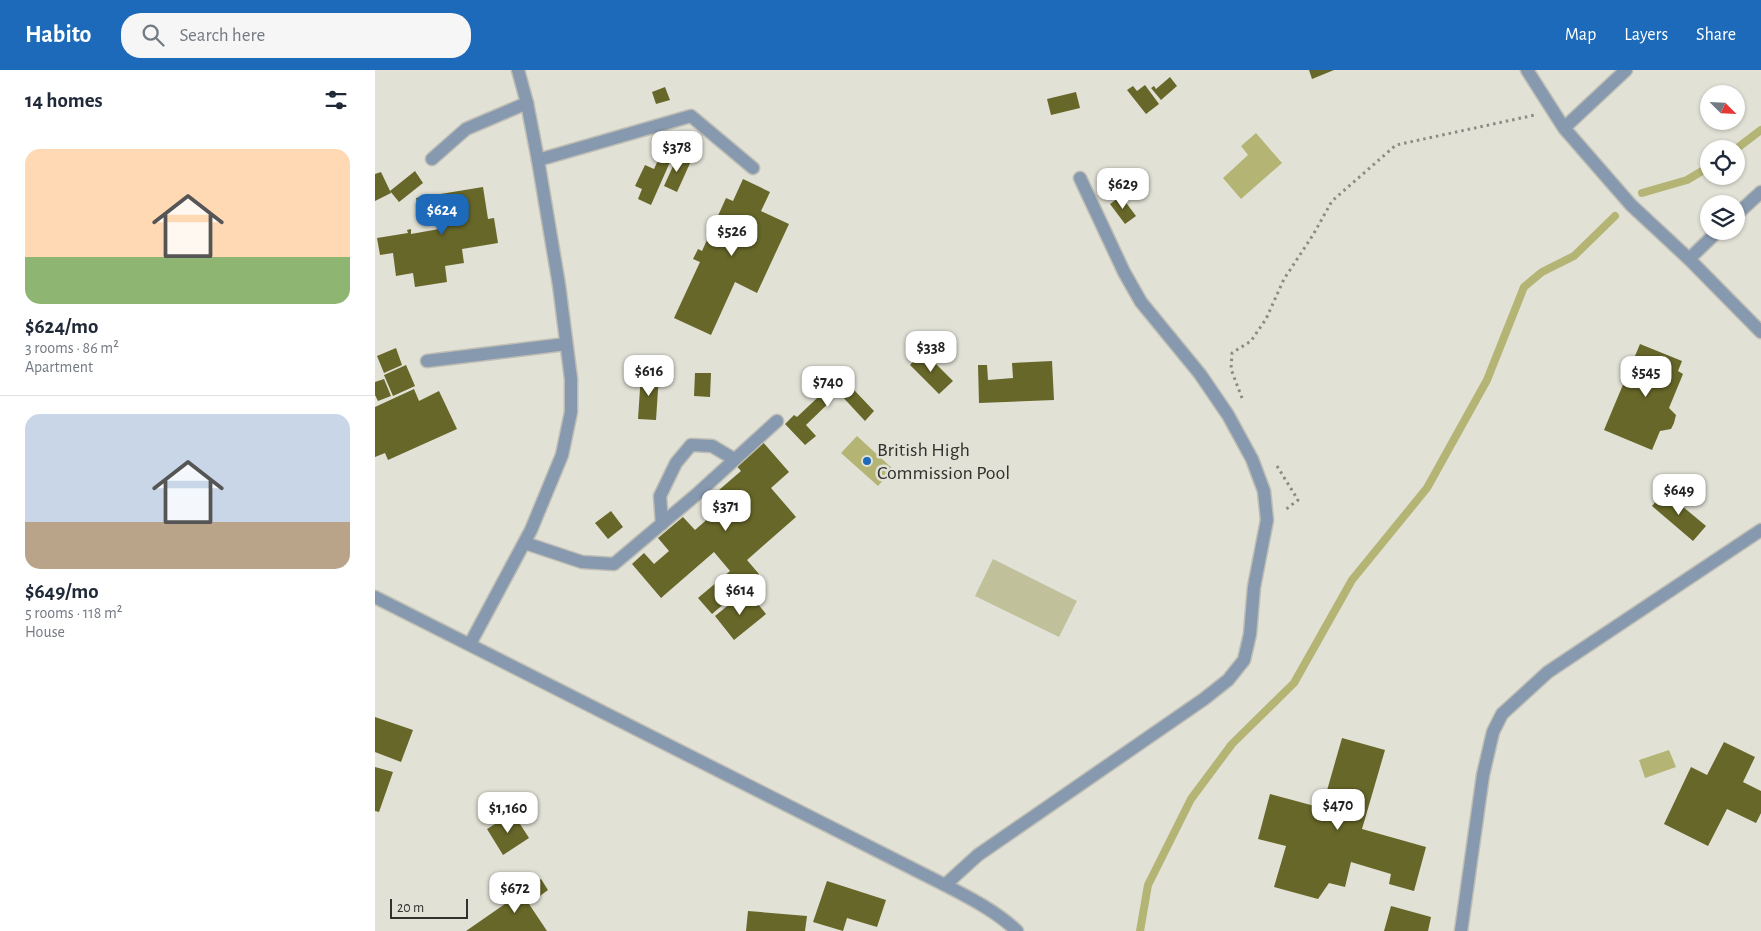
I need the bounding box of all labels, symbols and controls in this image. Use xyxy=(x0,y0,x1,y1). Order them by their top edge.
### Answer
search box xyxy=(121,13,471,58)
icon: search xyxy=(139,21,167,49)
text: Habito xyxy=(25,23,91,47)
text: Search here xyxy=(179,26,265,45)
text: Map xyxy=(1565,26,1596,44)
text: Layers xyxy=(1624,26,1668,44)
text: Share xyxy=(1696,26,1736,44)
north arrow xyxy=(1700,85,1745,130)
map controls xyxy=(1700,85,1745,240)
icon: filters xyxy=(322,86,350,114)
text: 14 homes xyxy=(25,90,103,111)
pin: $378 xyxy=(647,131,707,173)
text: $378 xyxy=(663,139,691,155)
button: locate xyxy=(1700,140,1745,185)
pin: $629 xyxy=(1093,168,1153,210)
text: $629 xyxy=(1108,176,1138,192)
icon: home xyxy=(143,181,233,271)
pin: $624 xyxy=(412,194,472,236)
button: layers xyxy=(1700,195,1745,240)
text: $624 xyxy=(427,202,457,218)
pin: $526 xyxy=(702,214,762,257)
text: $526 xyxy=(717,223,747,239)
text: $624/mo xyxy=(25,316,98,337)
pin: $338 xyxy=(901,330,961,373)
text: $338 xyxy=(917,339,945,355)
text: 3 rooms · 86 m² xyxy=(25,340,119,356)
pin: $616 xyxy=(619,354,679,397)
pin: $545 xyxy=(1616,356,1676,398)
text: Apartment xyxy=(25,359,93,375)
text: $616 xyxy=(635,363,663,379)
text: $545 xyxy=(1631,364,1661,380)
pin: $740 xyxy=(798,366,858,408)
text: $740 xyxy=(813,374,843,390)
place label: British High Commission Pool xyxy=(877,440,1010,483)
icon: home xyxy=(143,447,233,537)
marker: British High Commission Pool xyxy=(861,455,873,467)
pin: $649 xyxy=(1649,474,1709,516)
text: $649 xyxy=(1664,482,1694,498)
pin: $371 xyxy=(696,490,756,532)
text: $371 xyxy=(713,498,739,514)
pin: $614 xyxy=(710,574,770,616)
text: $649/mo xyxy=(25,581,99,602)
text: $614 xyxy=(726,582,754,598)
text: 5 rooms · 118 m² xyxy=(25,605,122,621)
text: House xyxy=(25,624,65,640)
pin: $470 xyxy=(1308,788,1368,831)
pin: $1,160 xyxy=(467,792,549,834)
text: $470 xyxy=(1323,797,1353,813)
text: $1,160 xyxy=(489,800,527,816)
pin: $672 xyxy=(485,872,545,914)
text: $672 xyxy=(500,880,530,896)
scale bar xyxy=(390,896,467,919)
text: 20 m xyxy=(397,901,424,915)

